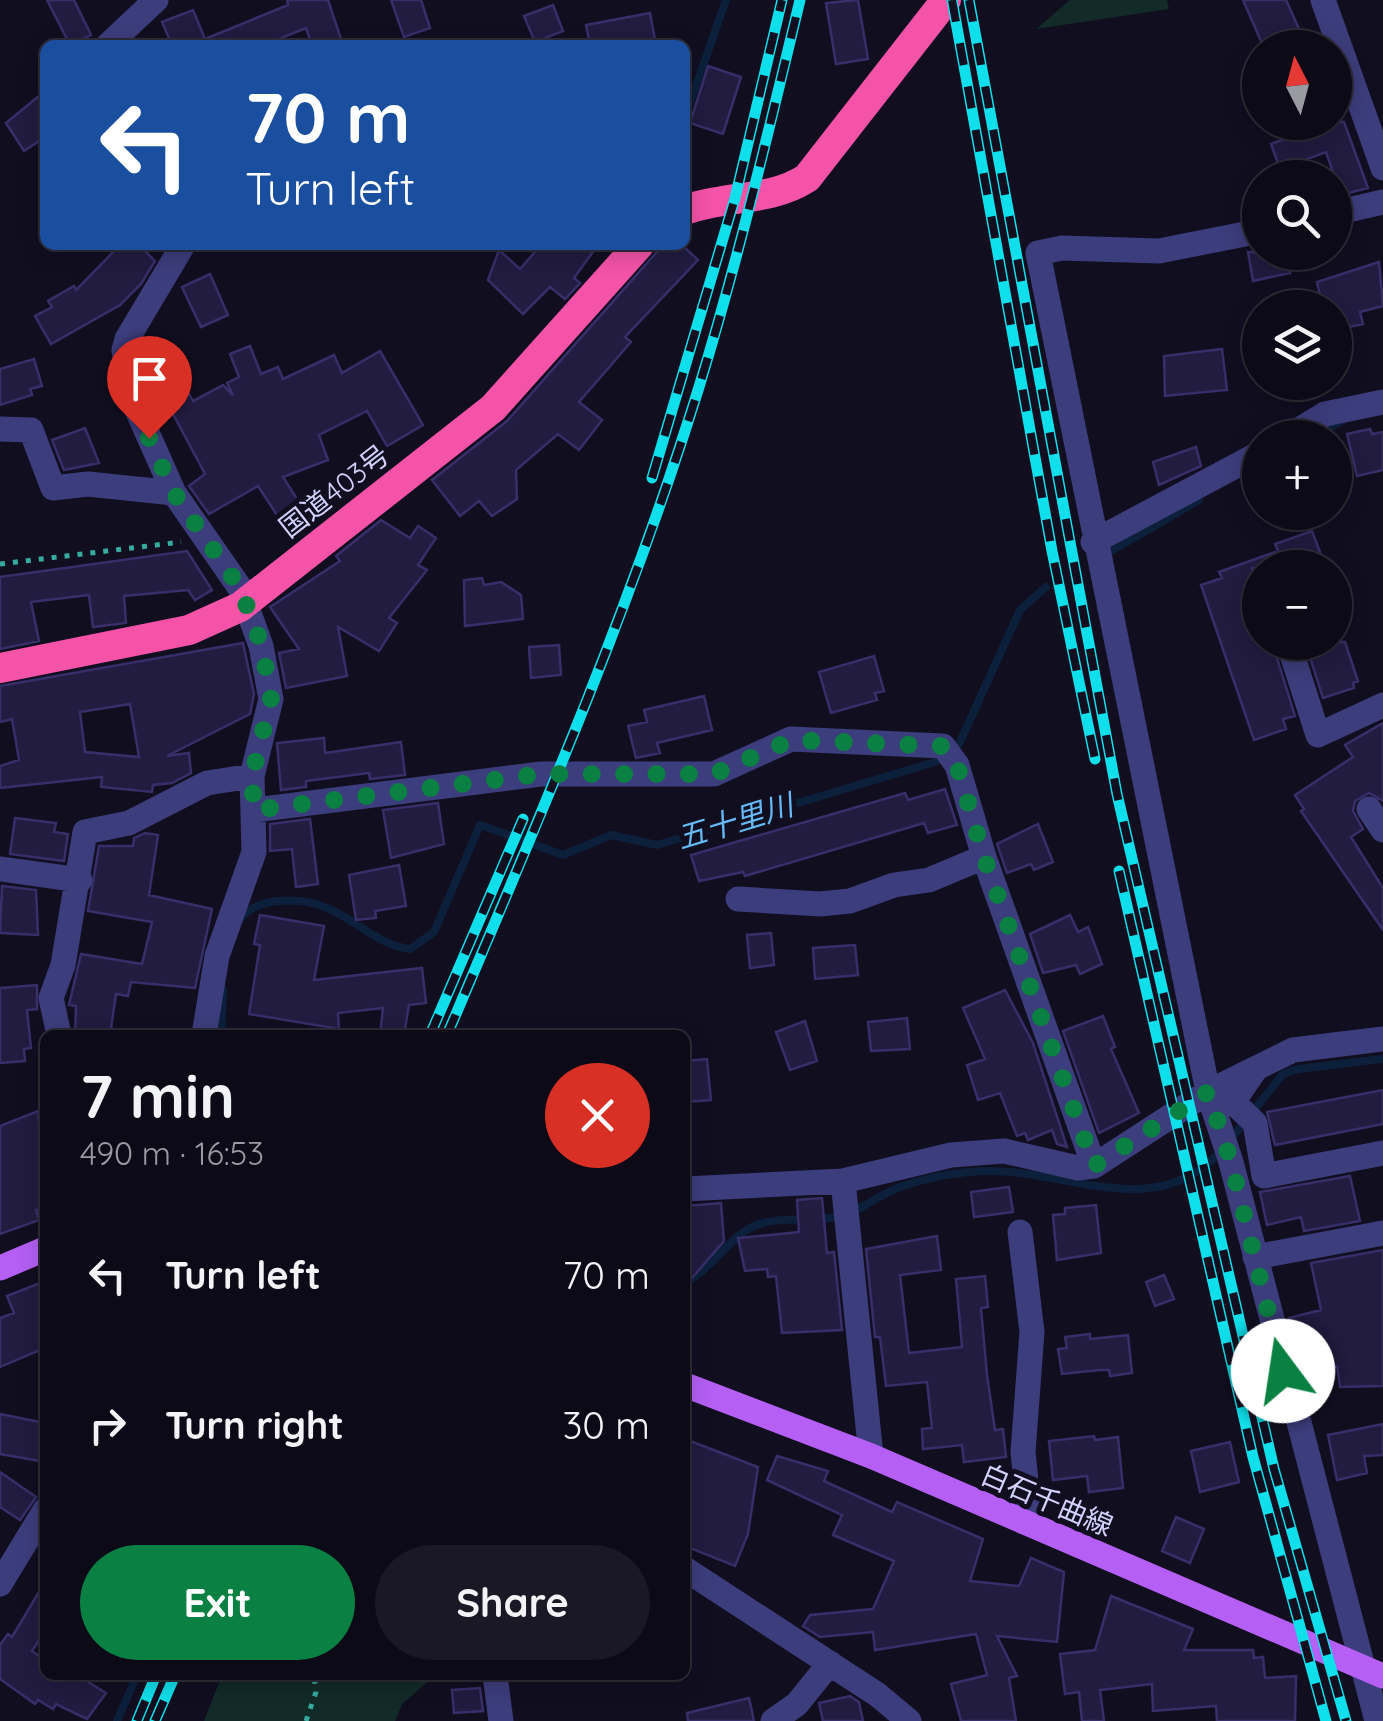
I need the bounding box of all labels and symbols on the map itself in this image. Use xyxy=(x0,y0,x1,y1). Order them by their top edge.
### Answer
north arrow xyxy=(1242,30,1352,140)
pin xyxy=(107,336,192,439)
street label: 国道403号 xyxy=(272,437,396,544)
water label: 五十里川 xyxy=(672,784,801,857)
position arrow xyxy=(1231,1319,1335,1423)
street label: 白石千曲線 xyxy=(976,1456,1118,1543)

